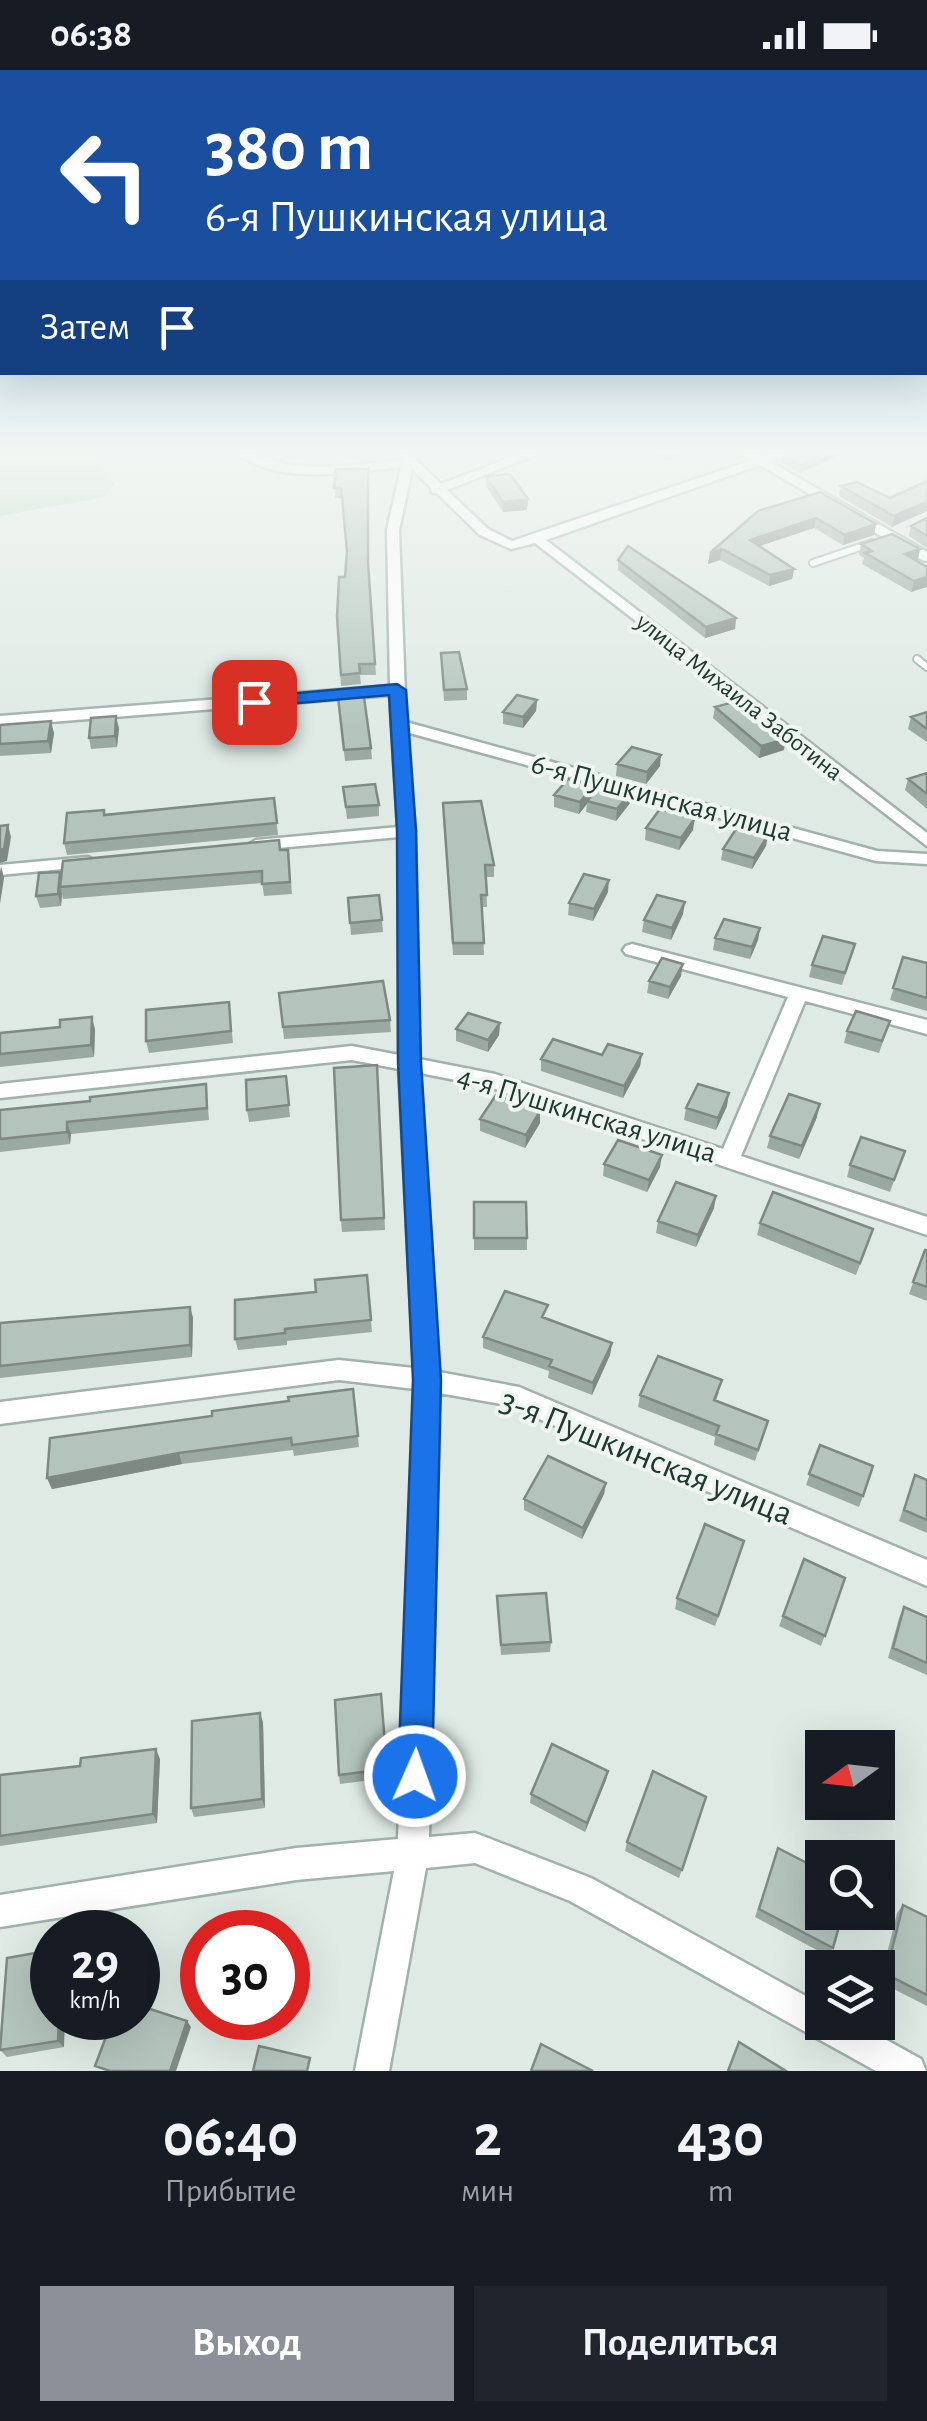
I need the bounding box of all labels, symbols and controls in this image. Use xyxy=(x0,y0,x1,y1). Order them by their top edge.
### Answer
text: 06:38 xyxy=(50,16,132,54)
icon: left xyxy=(40,110,170,240)
text: 380 m xyxy=(205,113,373,183)
text: 6-я Пушкинская улица xyxy=(205,195,608,240)
icon: arrive xyxy=(150,300,205,355)
text: Затем xyxy=(40,309,130,347)
street label: улица Михаила Заботина xyxy=(630,608,847,785)
pin xyxy=(212,660,297,745)
icon: arrive xyxy=(227,675,282,730)
street label: 6-я Пушкинская улица xyxy=(528,749,795,847)
street label: 4-я Пушкинская улица xyxy=(454,1061,720,1169)
street label: 3-я Пушкинская улица xyxy=(495,1383,797,1532)
position arrow xyxy=(363,1724,467,1828)
north arrow xyxy=(805,1730,895,1820)
map controls xyxy=(805,1730,895,2040)
button: search xyxy=(805,1840,895,1930)
speed limit sign: 30 xyxy=(180,1910,310,2040)
text: 29 xyxy=(71,1938,119,1988)
button: layers xyxy=(805,1950,895,2040)
text: km/h xyxy=(69,1988,121,2013)
text: 06:40 xyxy=(163,2107,298,2167)
text: 2 xyxy=(473,2107,502,2167)
text: 430 xyxy=(677,2107,764,2167)
text: Прибытие xyxy=(165,2175,296,2207)
text: мин xyxy=(461,2175,514,2207)
text: m xyxy=(708,2175,733,2207)
button: Выход xyxy=(40,2286,454,2401)
button: Поделиться xyxy=(474,2286,887,2401)

